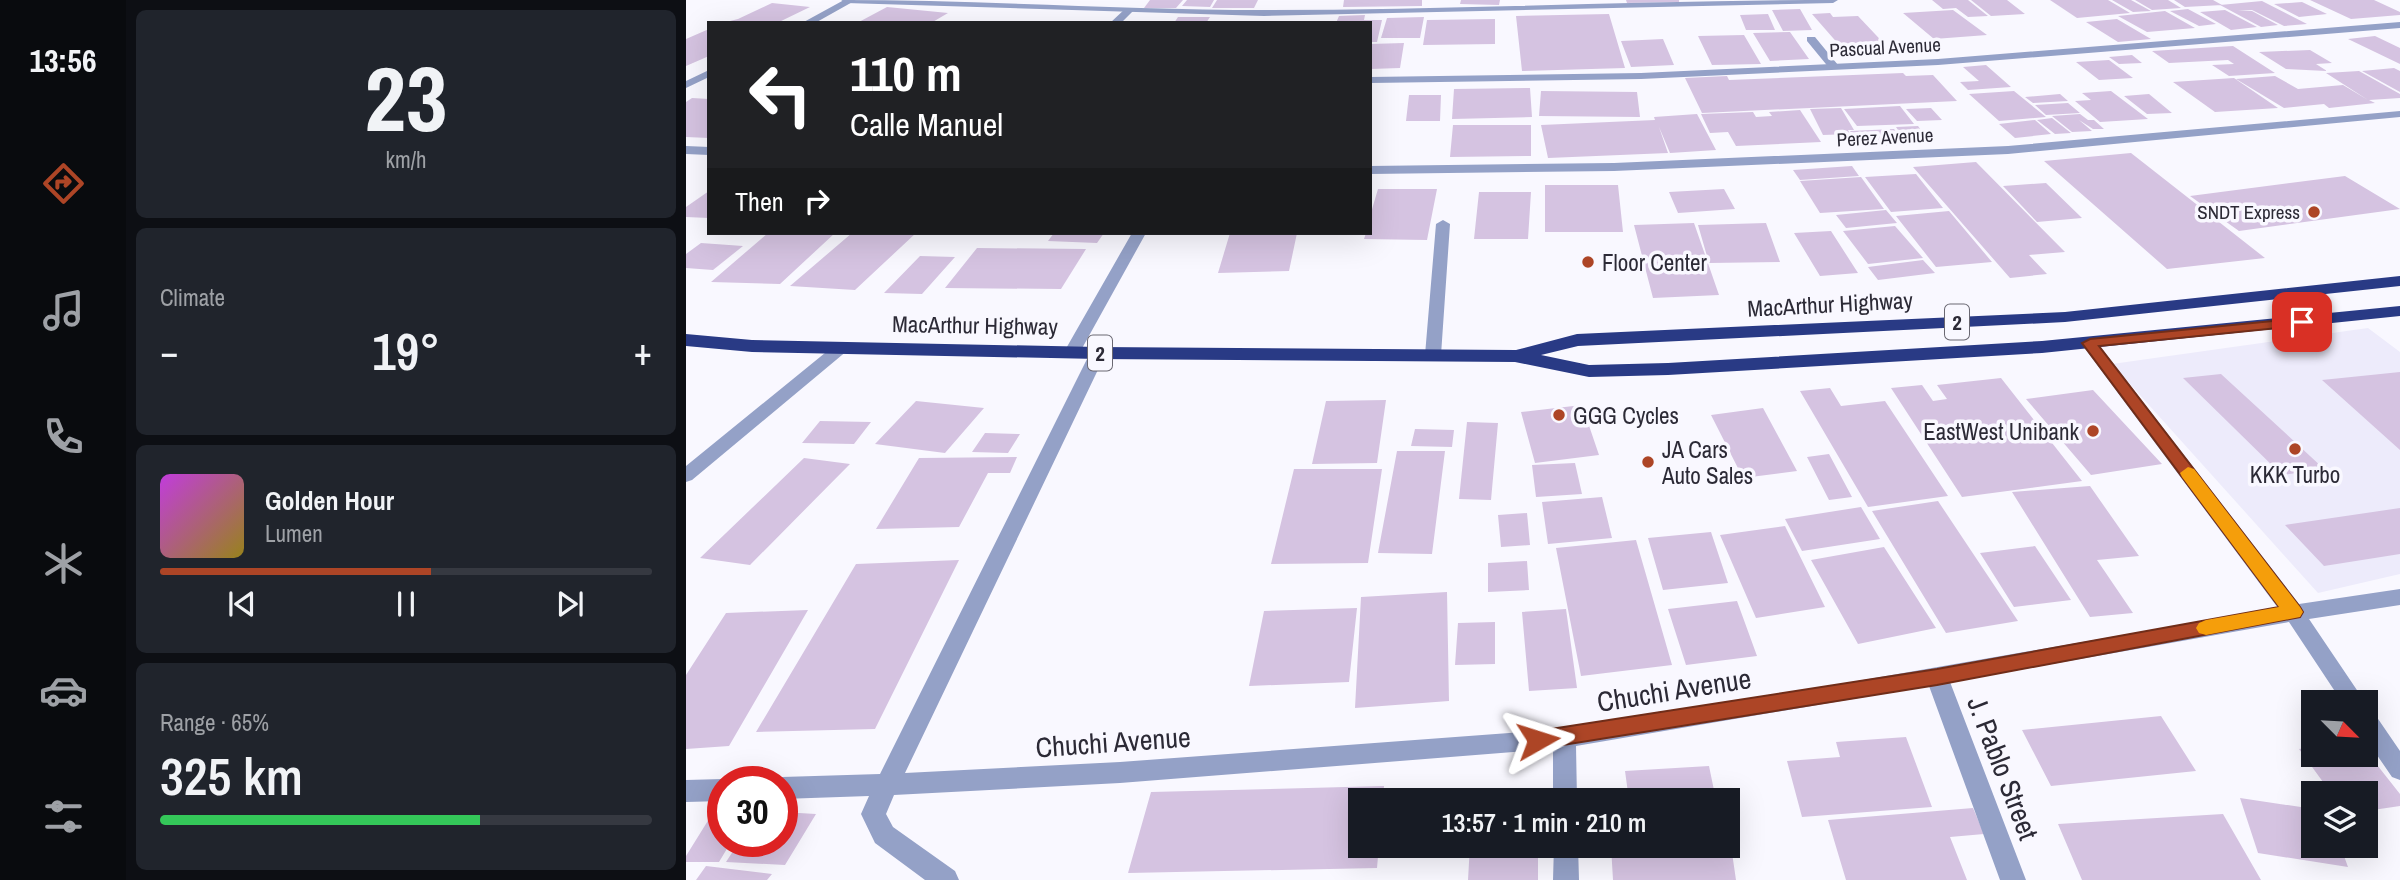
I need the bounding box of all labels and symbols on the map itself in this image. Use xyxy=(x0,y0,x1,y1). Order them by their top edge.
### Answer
street label: Pascual Avenue xyxy=(1829,31,1941,63)
street label: Perez Avenue xyxy=(1836,121,1934,153)
place label: SNDT Express xyxy=(2197,199,2300,225)
marker: SNDT Express xyxy=(2306,204,2322,220)
place label: Floor Center xyxy=(1602,247,1708,278)
marker: Floor Center xyxy=(1580,254,1596,270)
street label: MacArthur Highway xyxy=(1746,284,1914,324)
pin xyxy=(2272,292,2332,352)
road number: 2 xyxy=(1945,304,1969,340)
street label: MacArthur Highway xyxy=(892,308,1059,342)
road number: 2 xyxy=(1088,336,1112,370)
place label: GGG Cycles xyxy=(1573,400,1679,431)
marker: GGG Cycles xyxy=(1551,407,1567,423)
place label: EastWest Unibank xyxy=(1923,416,2080,447)
marker: EastWest Unibank xyxy=(2085,423,2101,439)
place label: JA Cars Auto Sales xyxy=(1661,434,1753,491)
marker: KKK Turbo xyxy=(2287,441,2303,457)
marker: JA Cars Auto Sales xyxy=(1640,454,1656,470)
place label: KKK Turbo xyxy=(2250,459,2340,490)
street label: Chuchi Avenue xyxy=(1594,659,1754,721)
north arrow xyxy=(2301,690,2378,766)
street label: J. Pablo Street xyxy=(1958,691,2048,845)
position arrow xyxy=(1501,703,1575,777)
street label: Chuchi Avenue xyxy=(1034,718,1192,766)
speed limit sign: 30 xyxy=(707,766,798,857)

